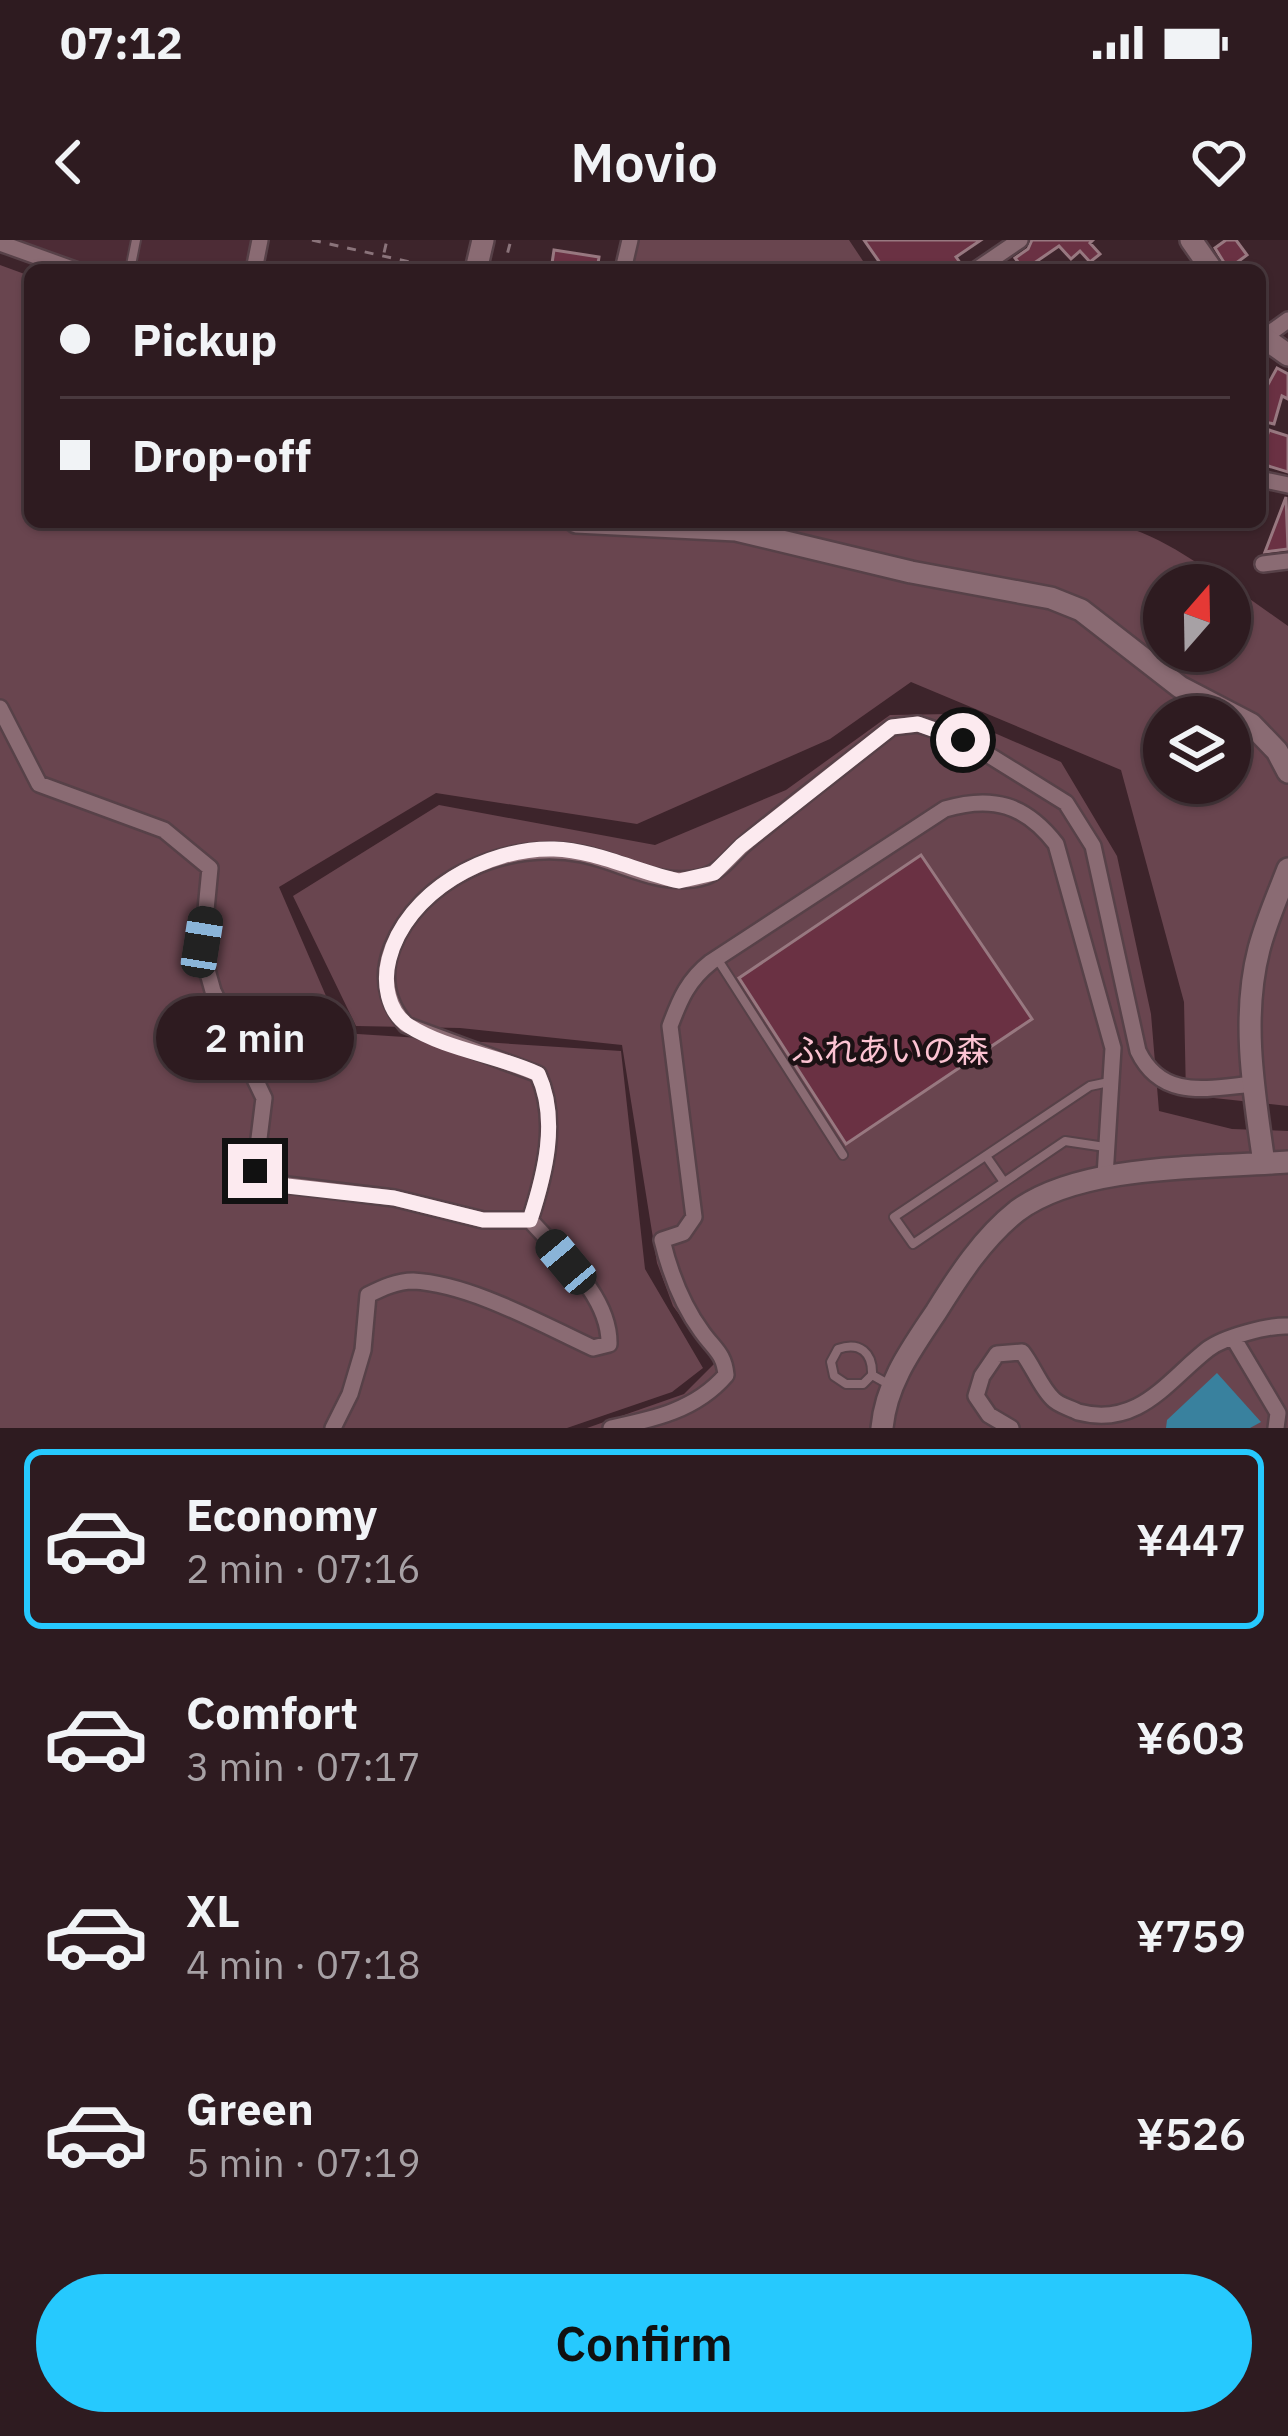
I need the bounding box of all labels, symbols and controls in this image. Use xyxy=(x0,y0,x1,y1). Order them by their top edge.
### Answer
text: 07:12 xyxy=(60,13,183,71)
text: Movio xyxy=(570,127,718,197)
icon: back xyxy=(36,129,102,195)
icon: heart xyxy=(1186,129,1252,195)
text: Pickup xyxy=(132,310,277,368)
text: Drop-off xyxy=(132,426,311,484)
north arrow xyxy=(1143,564,1251,672)
map controls xyxy=(1143,564,1251,804)
button: layers xyxy=(1143,696,1251,804)
route start xyxy=(936,713,990,767)
car xyxy=(179,904,225,980)
callout: 2 min xyxy=(156,997,354,1081)
text: 2 min xyxy=(205,1012,305,1063)
park label: ふれあいの森 xyxy=(791,1028,989,1071)
route end xyxy=(228,1144,282,1198)
car xyxy=(529,1223,603,1301)
icon: car xyxy=(42,1485,150,1593)
text: Economy xyxy=(186,1485,377,1543)
text: ¥447 xyxy=(1136,1510,1246,1568)
text: 2 min · 07:16 xyxy=(186,1543,421,1594)
icon: car xyxy=(42,1683,150,1791)
text: Comfort xyxy=(186,1683,358,1741)
text: ¥603 xyxy=(1136,1708,1246,1766)
text: 3 min · 07:17 xyxy=(186,1741,421,1792)
icon: car xyxy=(42,1881,150,1989)
text: XL xyxy=(186,1881,240,1939)
text: ¥759 xyxy=(1136,1906,1246,1964)
text: 4 min · 07:18 xyxy=(186,1939,421,1990)
icon: car xyxy=(42,2079,150,2187)
text: Green xyxy=(186,2079,314,2137)
text: ¥526 xyxy=(1136,2104,1246,2162)
text: 5 min · 07:19 xyxy=(186,2137,421,2188)
button: Confirm xyxy=(36,2274,1252,2412)

